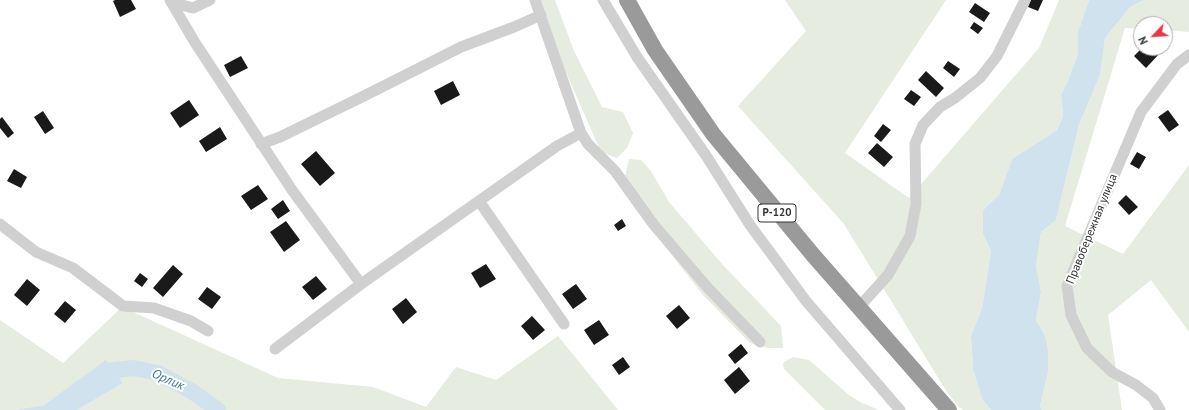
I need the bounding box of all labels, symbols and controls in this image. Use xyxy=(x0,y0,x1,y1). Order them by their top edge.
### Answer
north arrow xyxy=(1133,16,1173,56)
text: N xyxy=(1135,34,1151,47)
street label: Правобережная улица xyxy=(1063,172,1121,286)
road number: Р-120 xyxy=(758,204,796,222)
water label: Орлик xyxy=(149,366,187,394)

